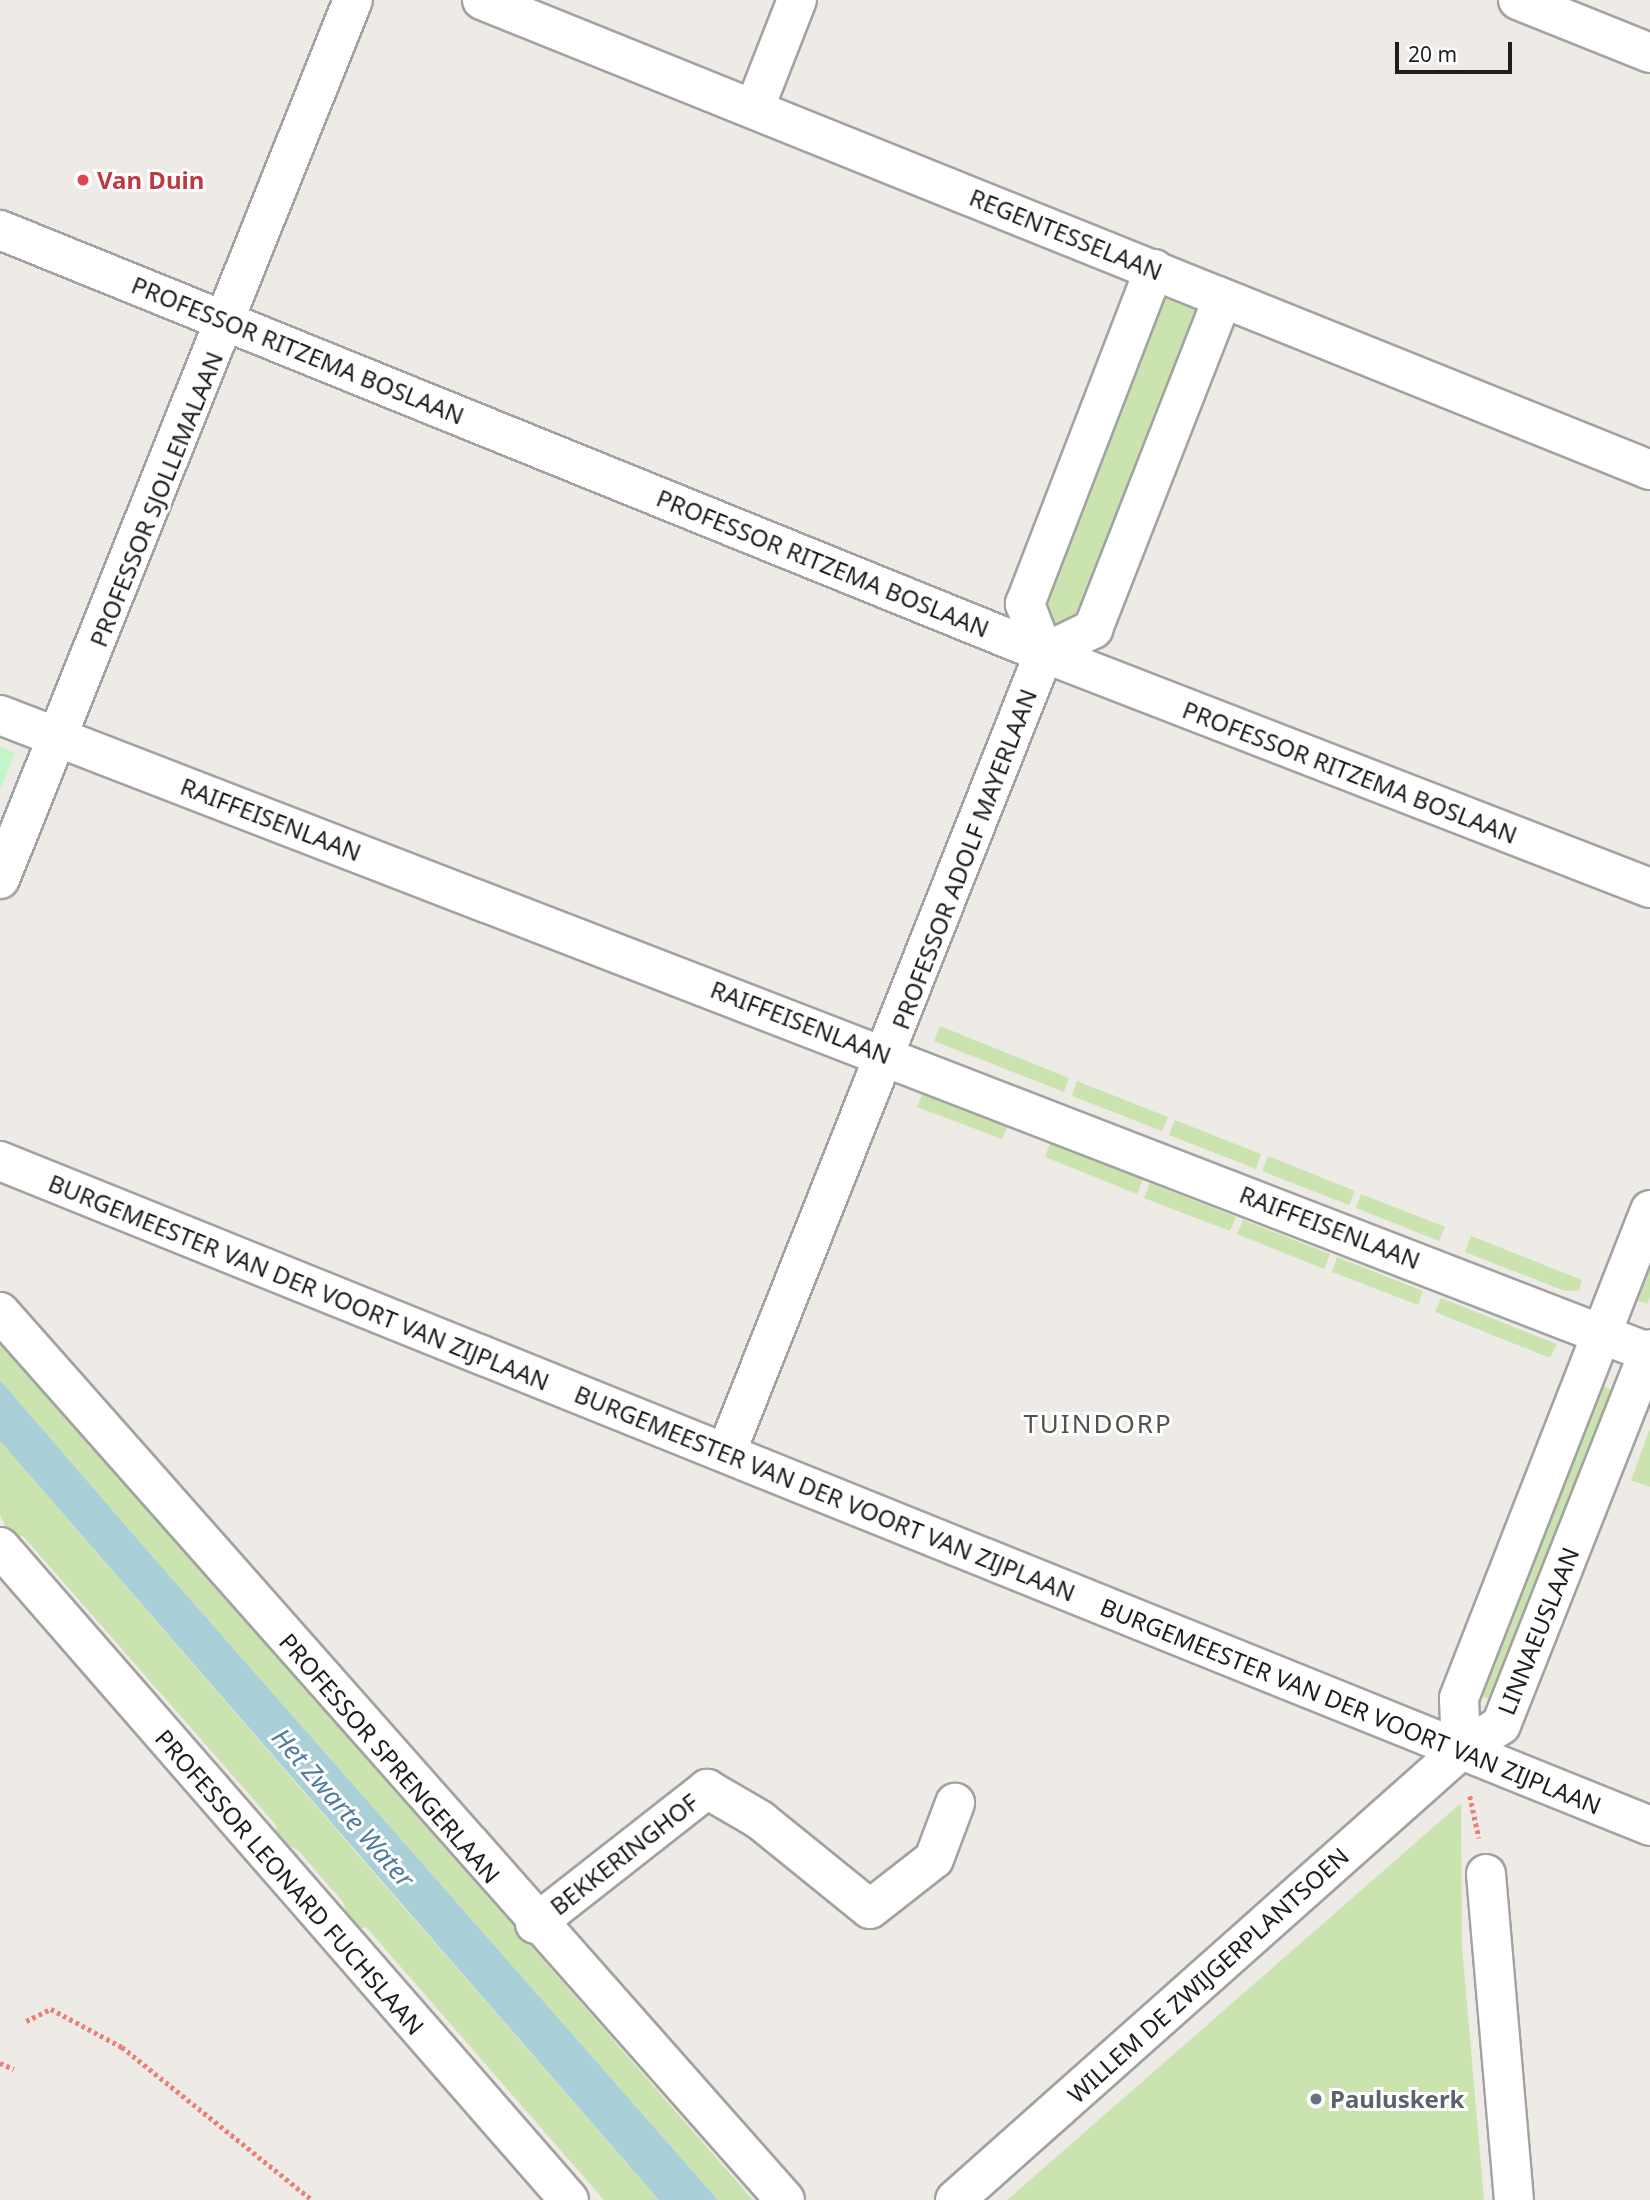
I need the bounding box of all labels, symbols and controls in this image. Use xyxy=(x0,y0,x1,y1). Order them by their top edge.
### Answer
scale bar xyxy=(1398,28,1515,72)
text: 20 m xyxy=(1408,40,1457,68)
place label: Van Duin xyxy=(97,166,204,194)
marker: Van Duin xyxy=(75,172,91,188)
street label: REGENTESSELAAN xyxy=(965,182,1167,286)
street label: PROFESSOR RITZEMA BOSLAAN xyxy=(128,270,468,430)
street label: PROFESSOR SJOLLEMALAAN xyxy=(83,347,229,651)
street label: PROFESSOR RITZEMA BOSLAAN xyxy=(653,483,993,643)
street label: PROFESSOR ADOLF MAYERLAAN xyxy=(886,685,1042,1033)
street label: PROFESSOR RITZEMA BOSLAAN xyxy=(1179,695,1521,849)
street label: RAIFFEISENLAAN xyxy=(177,771,365,867)
street label: RAIFFEISENLAAN xyxy=(707,974,895,1070)
street label: BURGEMEESTER VAN DER VOORT VAN ZIJPLAAN xyxy=(44,1168,554,1396)
street label: RAIFFEISENLAAN xyxy=(1236,1179,1424,1275)
street label: BURGEMEESTER VAN DER VOORT VAN ZIJPLAAN xyxy=(570,1379,1080,1607)
district label: TUINDORP xyxy=(1024,1408,1172,1440)
street label: LINNAEUSLAAN xyxy=(1491,1543,1585,1719)
street label: BURGEMEESTER VAN DER VOORT VAN ZIJPLAAN xyxy=(1096,1592,1606,1820)
street label: PROFESSOR SPRENGERLAAN xyxy=(274,1627,506,1889)
water label: Het Zwarte Water xyxy=(265,1722,421,1894)
street label: PROFESSOR LEONARD FUCHSLAAN xyxy=(150,1724,430,2040)
street label: BEKKERINGHOF xyxy=(544,1787,704,1921)
street label: WILLEM DE ZWIJGERPLANTSOEN xyxy=(1062,1841,1354,2109)
place label: Pauluskerk xyxy=(1330,2085,1464,2113)
marker: Pauluskerk xyxy=(1308,2091,1324,2107)

